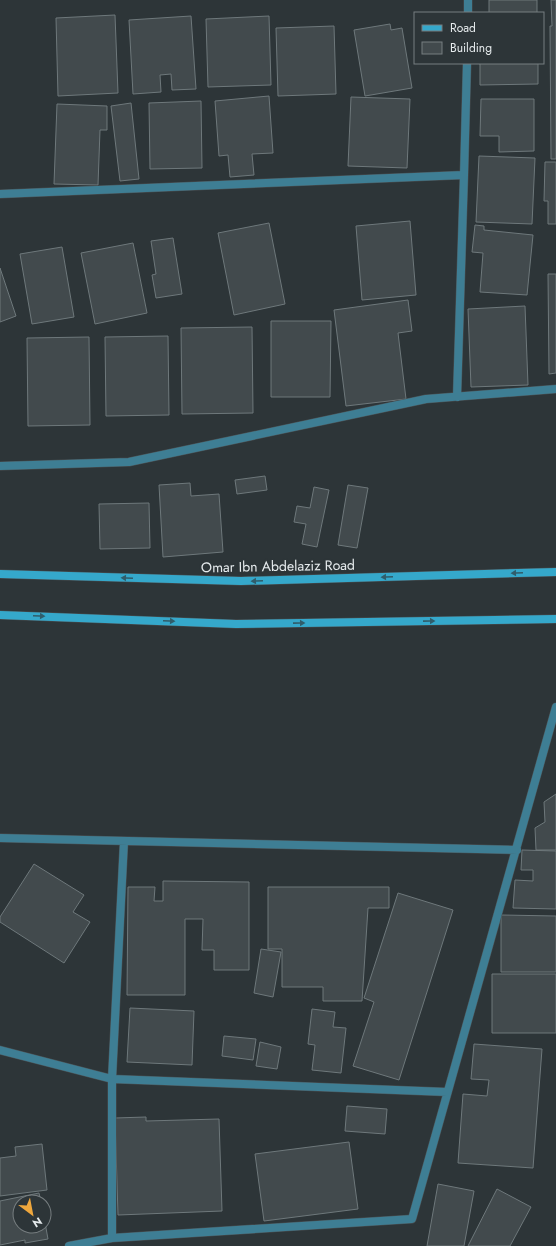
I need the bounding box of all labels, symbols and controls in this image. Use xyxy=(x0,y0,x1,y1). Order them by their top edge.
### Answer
legend xyxy=(414,12,544,64)
text: Road xyxy=(450,19,476,37)
text: Building xyxy=(450,39,492,57)
street label: Omar Ibn Abdelaziz Road xyxy=(201,555,355,577)
one-way arrow xyxy=(511,570,523,577)
one-way arrow xyxy=(380,574,393,580)
one-way arrow xyxy=(120,575,133,581)
one-way arrow xyxy=(250,578,263,584)
one-way arrow xyxy=(33,613,45,620)
one-way arrow xyxy=(163,618,175,625)
one-way arrow xyxy=(423,618,436,624)
one-way arrow xyxy=(293,620,306,626)
north arrow xyxy=(12,1194,52,1234)
text: N xyxy=(29,1213,45,1232)

